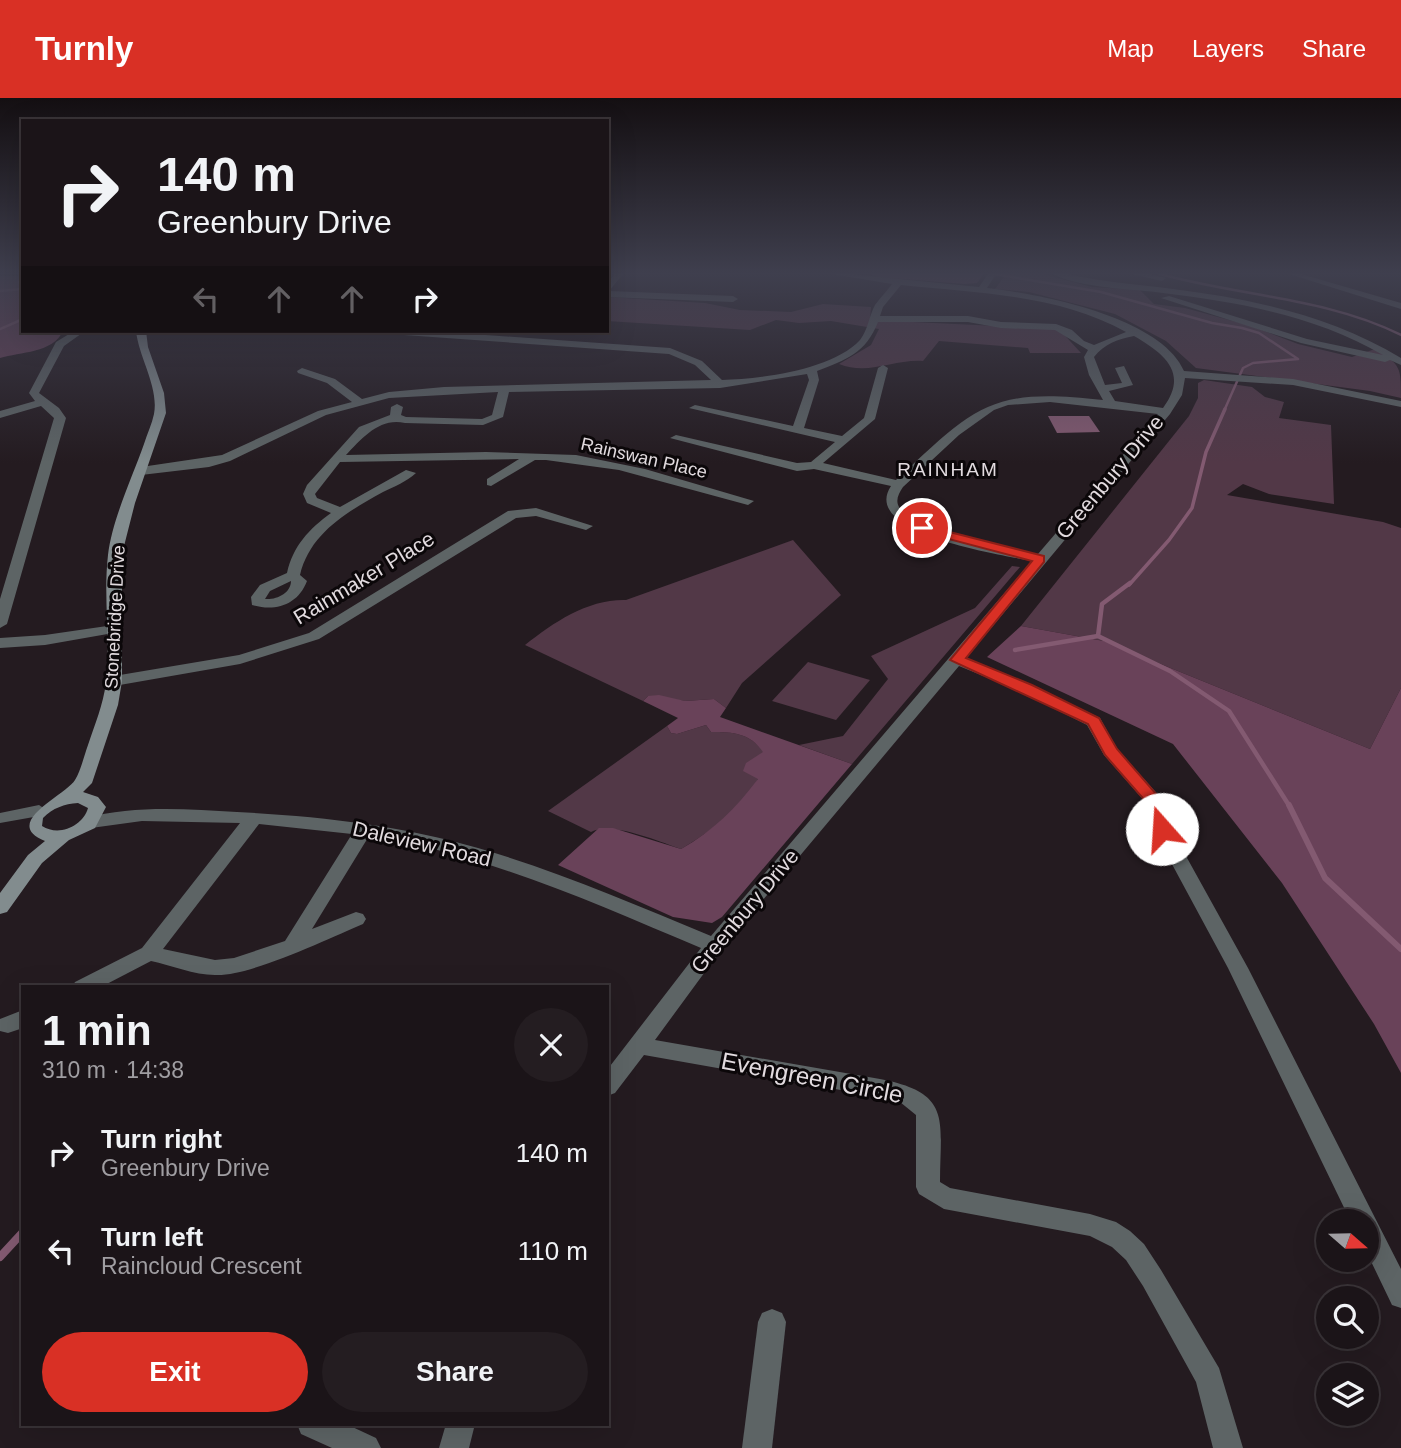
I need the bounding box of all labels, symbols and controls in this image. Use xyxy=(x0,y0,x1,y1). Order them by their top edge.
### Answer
text: Turnly xyxy=(35,30,133,67)
text: Map xyxy=(1107,35,1154,62)
text: Layers xyxy=(1192,35,1264,62)
text: Share xyxy=(1302,35,1366,62)
icon: right xyxy=(42,147,133,238)
text: 140 m xyxy=(157,147,296,201)
text: Greenbury Drive xyxy=(157,204,392,240)
icon: left xyxy=(187,280,225,318)
icon: ahead xyxy=(260,280,298,318)
icon: ahead xyxy=(333,280,371,318)
icon: right xyxy=(406,280,444,318)
street label: Greenbury Drive xyxy=(1051,410,1168,543)
street label: Rainswan Place xyxy=(579,434,709,482)
district label: RAINHAM xyxy=(897,459,999,480)
pin xyxy=(892,498,952,558)
icon: arrive xyxy=(903,509,941,547)
street label: Rainmaker Place xyxy=(289,527,438,629)
street label: Stonebridge Drive xyxy=(101,545,129,689)
position arrow xyxy=(1125,792,1199,866)
street label: Daleview Road xyxy=(351,816,494,871)
street label: Greenbury Drive xyxy=(686,844,803,977)
text: 1 min xyxy=(42,1007,152,1054)
button: close xyxy=(514,1008,588,1082)
street label: Evengreen Circle xyxy=(719,1047,905,1108)
text: 310 m · 14:38 xyxy=(42,1057,184,1083)
text: Turn right xyxy=(101,1124,222,1154)
icon: right xyxy=(42,1134,80,1172)
text: 140 m xyxy=(516,1138,588,1168)
text: Greenbury Drive xyxy=(101,1155,270,1181)
north arrow xyxy=(1316,1209,1379,1272)
map controls xyxy=(1316,1209,1379,1426)
text: Turn left xyxy=(101,1222,203,1252)
icon: left xyxy=(42,1232,80,1270)
text: 110 m xyxy=(518,1236,588,1266)
text: Raincloud Crescent xyxy=(101,1253,302,1279)
button: search xyxy=(1316,1286,1379,1349)
button: Exit xyxy=(42,1332,308,1412)
button: Share xyxy=(322,1332,588,1412)
button: layers xyxy=(1316,1363,1379,1426)

